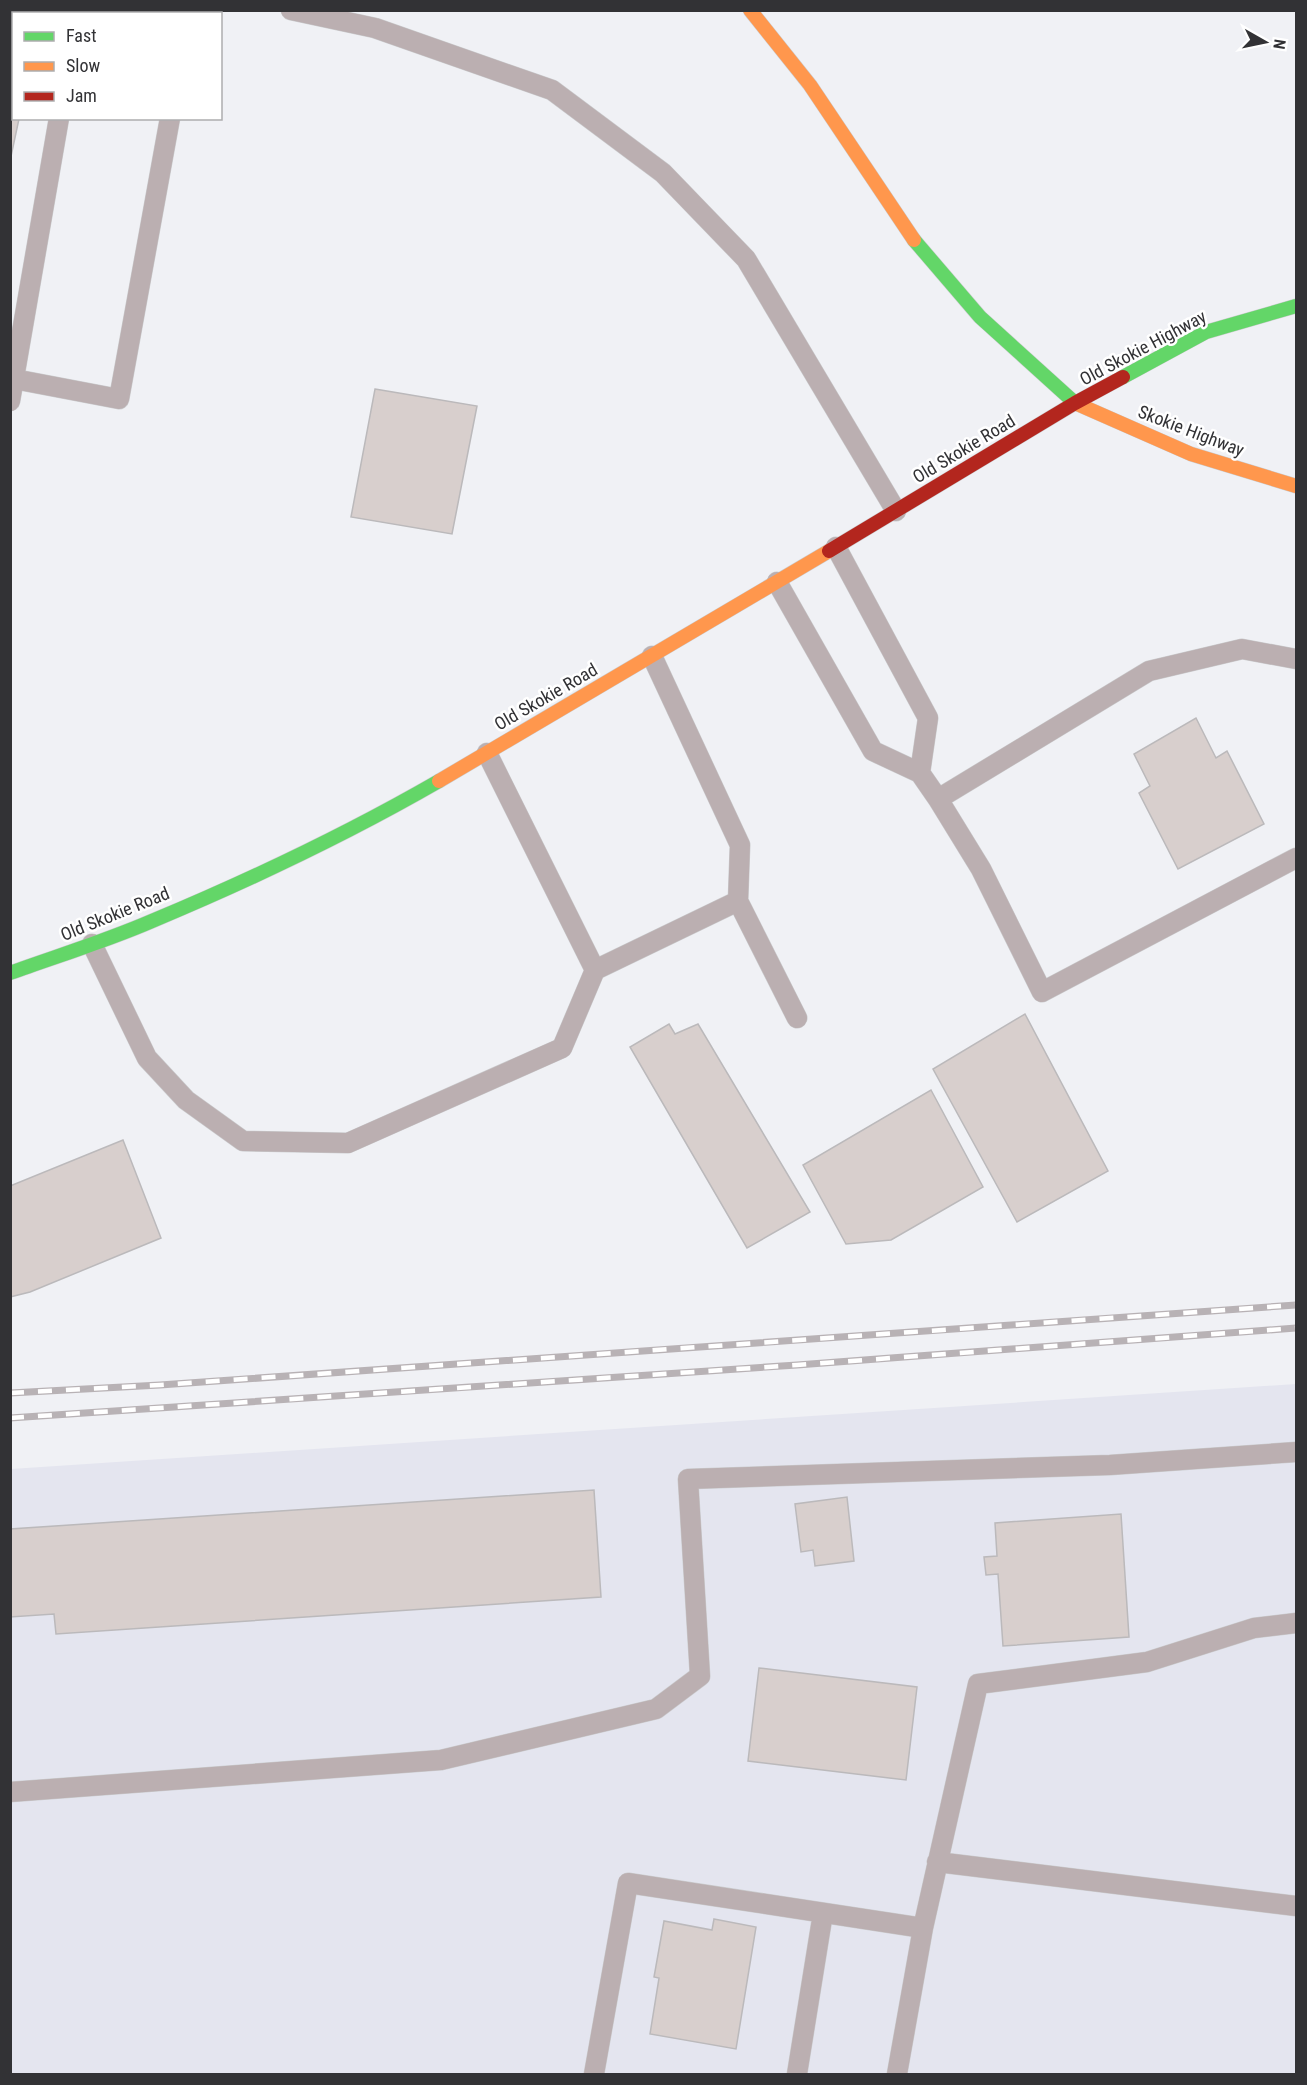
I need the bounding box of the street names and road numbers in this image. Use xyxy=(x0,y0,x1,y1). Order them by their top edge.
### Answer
street label: Old Skokie Highway xyxy=(1076,305,1210,390)
street label: Skokie Highway xyxy=(1135,401,1248,461)
street label: Old Skokie Road xyxy=(909,410,1019,487)
street label: Old Skokie Road xyxy=(491,659,601,735)
street label: Old Skokie Road xyxy=(57,882,172,945)

